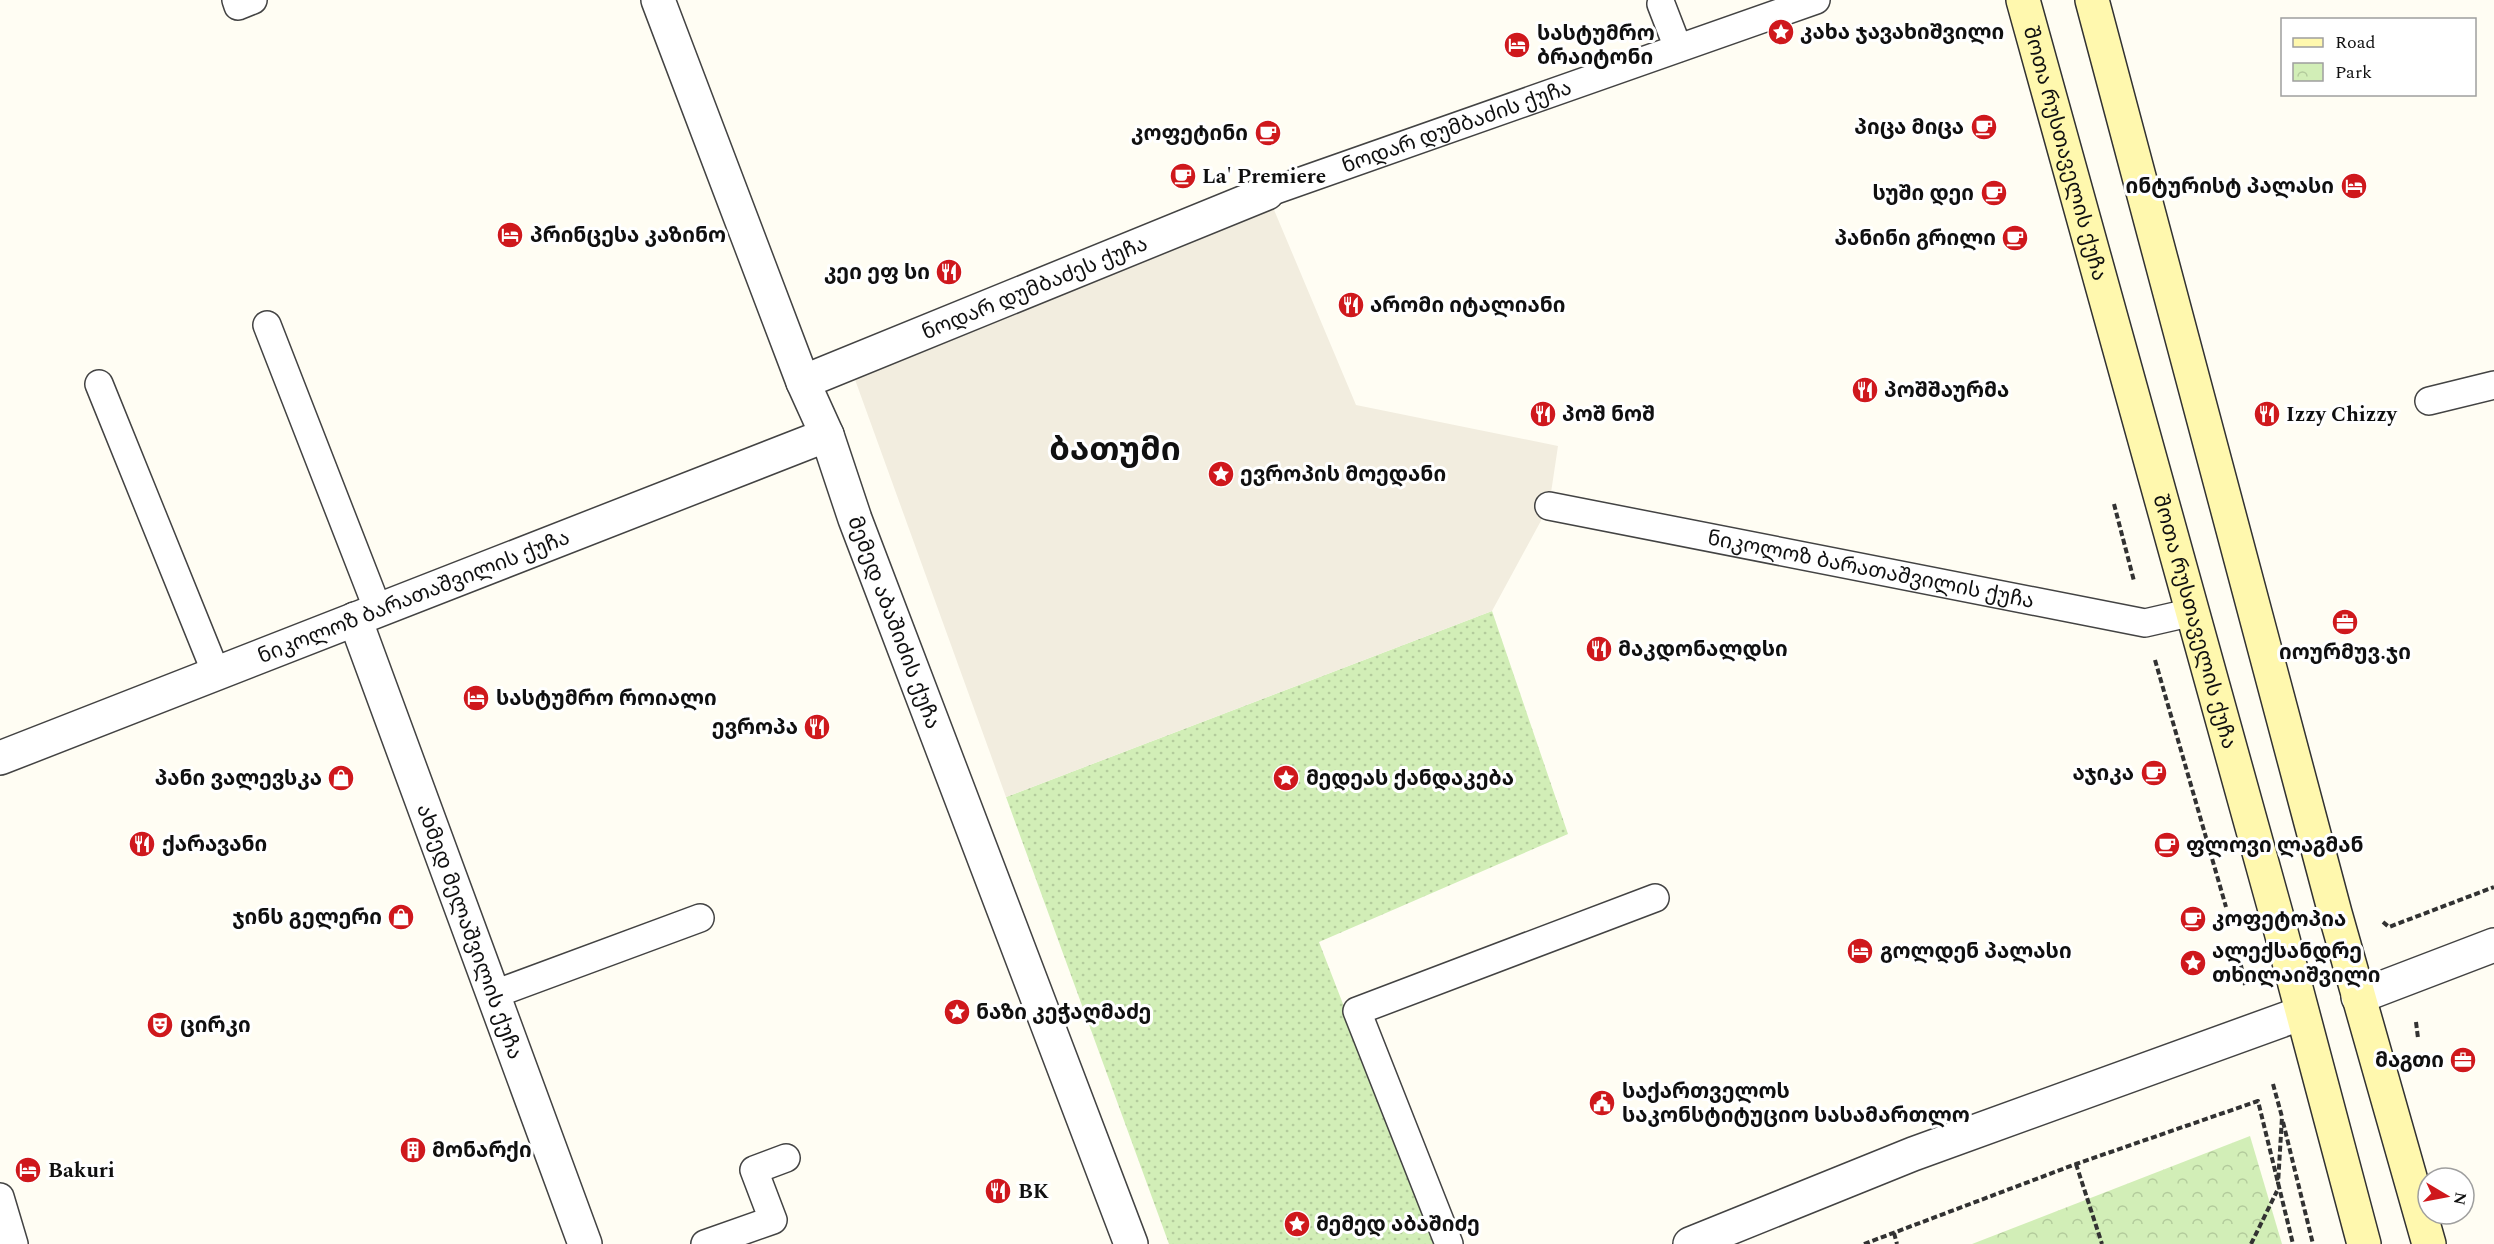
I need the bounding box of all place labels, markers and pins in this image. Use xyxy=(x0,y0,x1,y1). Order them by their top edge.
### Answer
place icon: კახა ჯავახიშვილი xyxy=(1766,17,1796,47)
place label: კახა ჯავახიშვილი xyxy=(1800,17,2004,49)
place label: სასტუმრო ბრაიტონი xyxy=(1537,18,1655,74)
hotel icon: სასტუმრო ბრაიტონი xyxy=(1502,30,1532,60)
place label: პიცა მიცა xyxy=(1854,112,1964,144)
cafe icon: პიცა მიცა xyxy=(1969,112,1999,142)
place label: კოფეტინი xyxy=(1131,118,1248,150)
cafe icon: კოფეტინი xyxy=(1253,118,1283,148)
cafe icon: La' Premiere xyxy=(1168,161,1198,191)
place label: La' Premiere xyxy=(1202,161,1326,193)
place label: ინტურისტ პალასი xyxy=(2126,171,2334,203)
hotel icon: ინტურისტ პალასი xyxy=(2339,171,2369,201)
place label: სუში დეი xyxy=(1872,178,1974,210)
cafe icon: სუში დეი xyxy=(1979,178,2009,208)
hotel icon: პრინცესა კაზინო xyxy=(495,220,525,250)
place label: პრინცესა კაზინო xyxy=(530,220,726,252)
place label: პანინი გრილი xyxy=(1834,223,1996,255)
cafe icon: პანინი გრილი xyxy=(2000,223,2030,253)
place label: კეი ეფ სი xyxy=(824,257,930,289)
restaurant icon: კეი ეფ სი xyxy=(934,257,964,287)
restaurant icon: არომი იტალიანი xyxy=(1336,290,1366,320)
place label: არომი იტალიანი xyxy=(1370,290,1566,322)
restaurant icon: პოშშაურმა xyxy=(1850,375,1880,405)
place label: პოშშაურმა xyxy=(1884,375,2009,407)
restaurant icon: პოშ ნოშ xyxy=(1528,399,1558,429)
place label: პოშ ნოშ xyxy=(1562,399,1655,431)
restaurant icon: Izzy Chizzy xyxy=(2252,399,2282,429)
place label: Izzy Chizzy xyxy=(2286,399,2398,431)
place icon: ევროპის მოედანი xyxy=(1206,459,1236,489)
place label: ევროპის მოედანი xyxy=(1240,459,1446,491)
office icon: იოურმუვ.ჯი xyxy=(2330,607,2360,637)
restaurant icon: მაკდონალდსი xyxy=(1584,634,1614,664)
place label: მაკდონალდსი xyxy=(1618,634,1788,666)
place label: იოურმუვ.ჯი xyxy=(2279,637,2411,669)
hotel icon: სასტუმრო როიალი xyxy=(461,683,491,713)
place label: სასტუმრო როიალი xyxy=(496,683,717,715)
place label: ევროპა xyxy=(712,712,798,744)
restaurant icon: ევროპა xyxy=(802,712,832,742)
place label: აჯიკა xyxy=(2073,758,2134,790)
cafe icon: აჯიკა xyxy=(2139,758,2169,788)
place label: პანი ვალევსკა xyxy=(155,763,322,795)
shop icon: პანი ვალევსკა xyxy=(326,763,356,793)
place icon: მედეას ქანდაკება xyxy=(1271,763,1301,793)
place label: მედეას ქანდაკება xyxy=(1306,763,1514,795)
restaurant icon: ქარავანი xyxy=(127,829,157,859)
place label: ქარავანი xyxy=(162,829,267,861)
cafe icon: ფლოვი ლაგმან xyxy=(2152,830,2182,860)
place label: ფლოვი ლაგმან xyxy=(2186,830,2364,862)
place label: ჯინს გელერი xyxy=(232,902,382,934)
shop icon: ჯინს გელერი xyxy=(386,902,416,932)
cafe icon: კოფეტოპია xyxy=(2178,904,2208,934)
place label: კოფეტოპია xyxy=(2212,904,2346,936)
hotel icon: გოლდენ პალასი xyxy=(1845,936,1875,966)
place label: გოლდენ პალასი xyxy=(1880,936,2072,968)
place label: ალექსანდრე თხილაიშვილი xyxy=(2212,936,2380,992)
place icon: ალექსანდრე თხილაიშვილი xyxy=(2178,948,2208,978)
place icon: ნაზი კეჭაღმაძე xyxy=(942,997,972,1027)
place label: ნაზი კეჭაღმაძე xyxy=(976,997,1151,1029)
theatre icon: ცირკი xyxy=(145,1010,175,1040)
place label: ცირკი xyxy=(180,1010,251,1042)
place label: მაგთი xyxy=(2375,1045,2444,1077)
office icon: მაგთი xyxy=(2448,1045,2478,1075)
place label: საქართველოს საკონსტიტუციო სასამართლო xyxy=(1622,1076,1970,1132)
public building icon: საქართველოს საკონსტიტუციო სასამართლო xyxy=(1587,1088,1617,1118)
building icon: მონარქი xyxy=(398,1135,428,1165)
place label: მონარქი xyxy=(432,1135,532,1167)
hotel icon: Bakuri xyxy=(13,1155,43,1185)
place label: Bakuri xyxy=(48,1155,115,1187)
restaurant icon: BK xyxy=(983,1176,1013,1206)
place label: BK xyxy=(1018,1176,1050,1208)
place icon: მემედ აბაშიძე xyxy=(1282,1209,1312,1239)
place label: მემედ აბაშიძე xyxy=(1316,1209,1480,1241)

